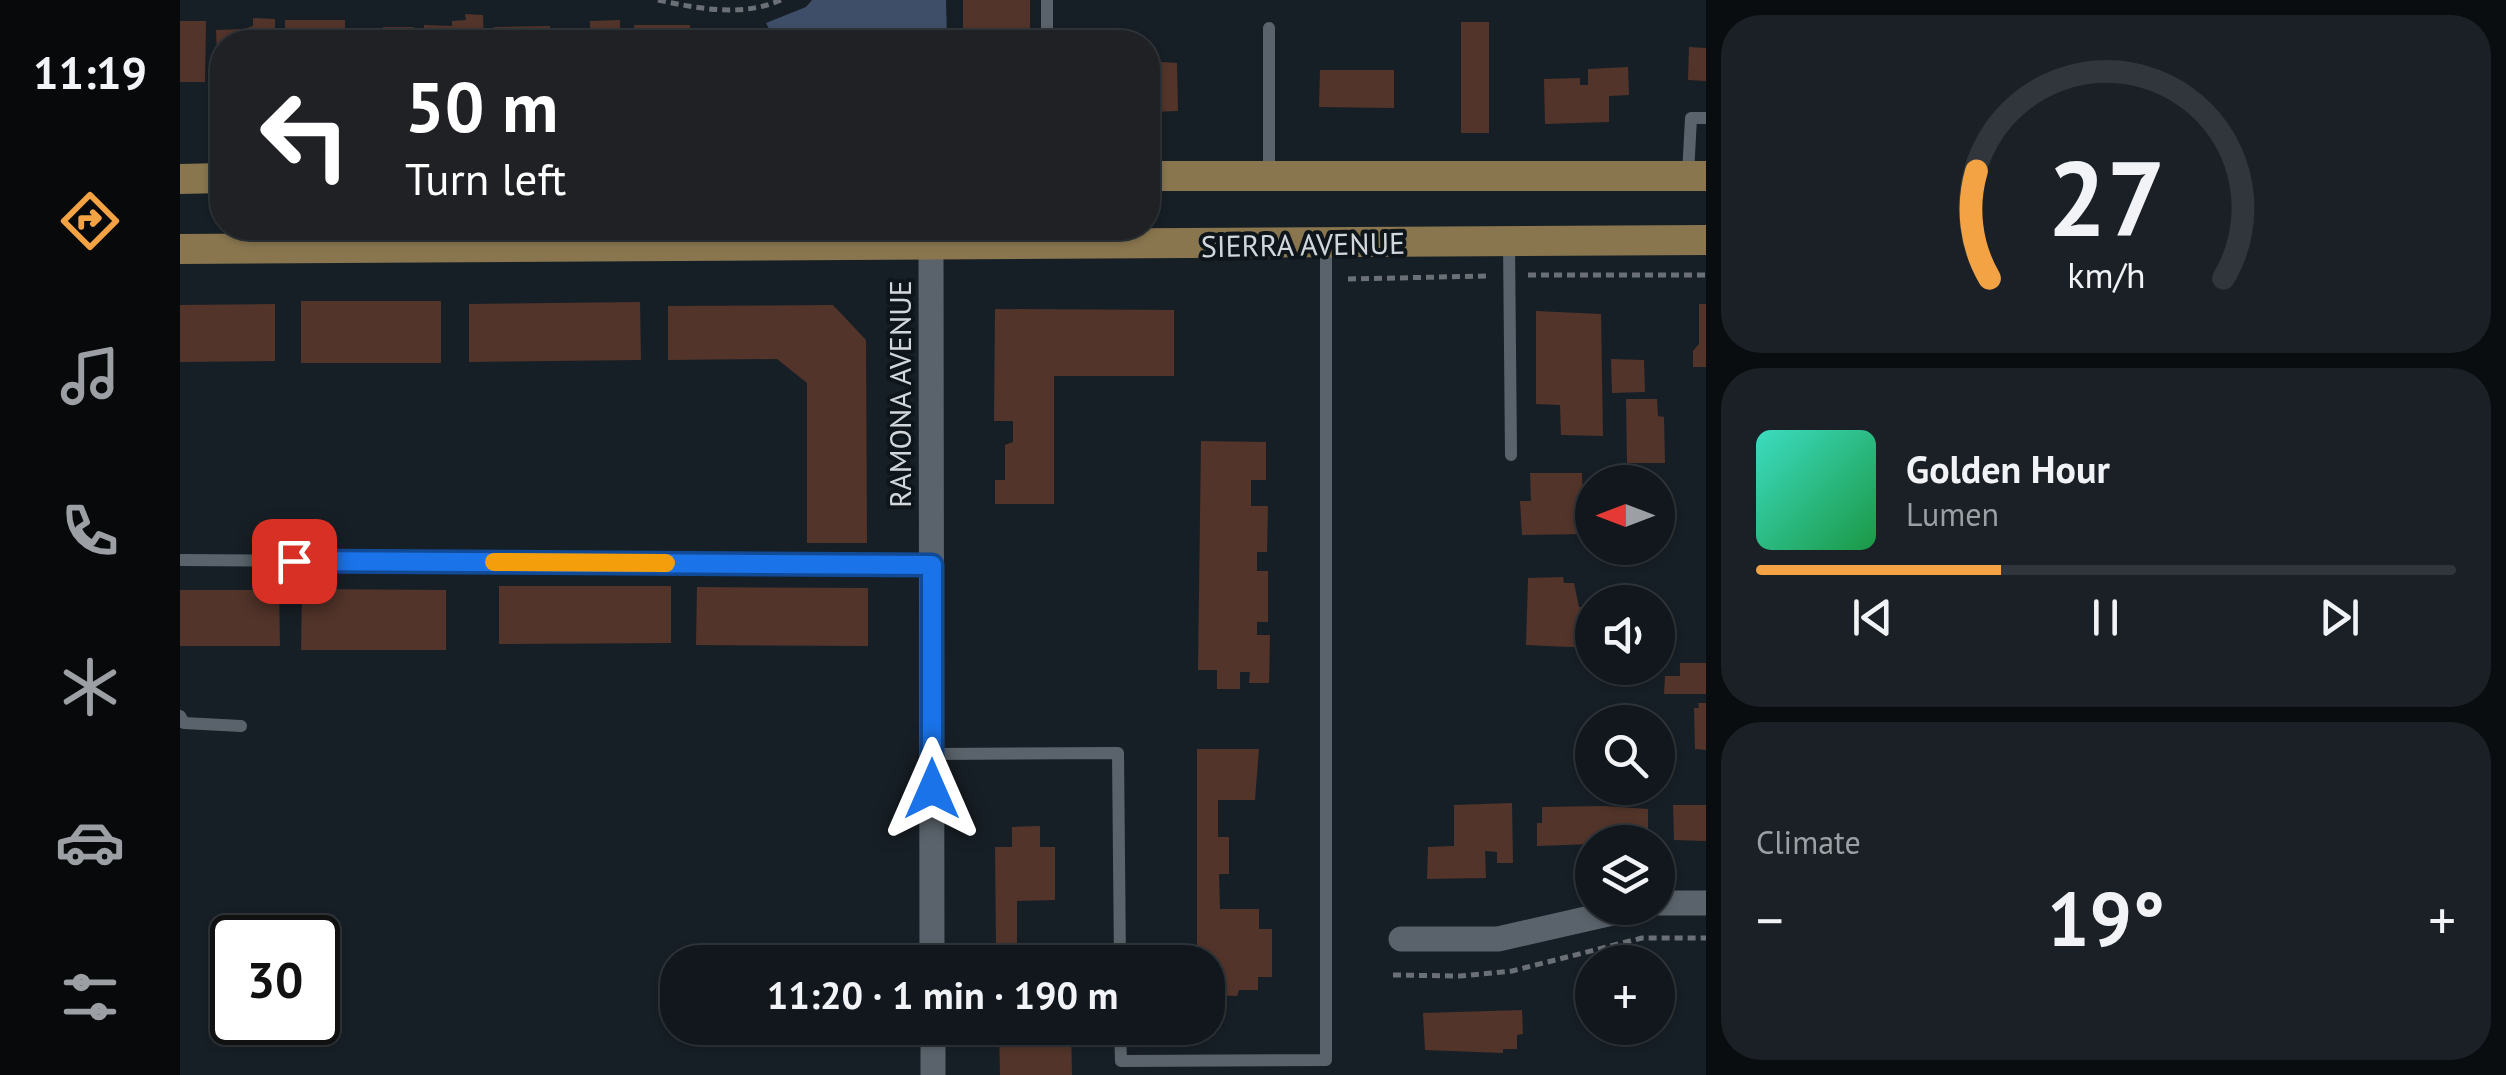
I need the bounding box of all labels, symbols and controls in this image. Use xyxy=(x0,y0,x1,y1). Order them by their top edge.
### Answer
text: 11:19 xyxy=(33,43,147,101)
text: 50 m xyxy=(405,61,558,151)
icon: left xyxy=(240,70,370,200)
text: 27 xyxy=(2047,130,2165,265)
text: Turn left xyxy=(405,149,566,207)
icon: directions xyxy=(55,186,125,256)
street label: SIERRA AVENUE xyxy=(1201,223,1405,265)
text: km/h xyxy=(2067,252,2145,298)
street label: RAMONA AVENUE xyxy=(880,280,919,508)
icon: music xyxy=(55,341,125,411)
text: Golden Hour xyxy=(1906,444,2110,493)
north arrow xyxy=(1575,465,1675,565)
map controls xyxy=(1575,465,1675,1045)
text: Lumen xyxy=(1906,493,1999,535)
icon: phone xyxy=(55,496,125,566)
pin xyxy=(252,519,337,604)
icon: arrive xyxy=(267,534,322,589)
button: sound xyxy=(1575,585,1675,685)
icon: previous xyxy=(1845,590,1900,645)
icon: pause xyxy=(2078,590,2133,645)
icon: next xyxy=(2312,590,2367,645)
icon: climate xyxy=(55,652,125,722)
button: search xyxy=(1575,705,1675,805)
position arrow xyxy=(880,737,984,841)
icon: car xyxy=(55,807,125,877)
text: Climate xyxy=(1756,821,1861,863)
button: layers xyxy=(1575,825,1675,925)
text: 19° xyxy=(2047,870,2165,967)
text: − xyxy=(1756,884,1784,955)
text: + xyxy=(2428,884,2456,955)
speed limit sign: 30 xyxy=(210,915,340,1045)
button: + xyxy=(1575,945,1675,1045)
icon: filters xyxy=(55,962,125,1032)
text: 11:20 · 1 min · 190 m xyxy=(767,970,1118,1019)

